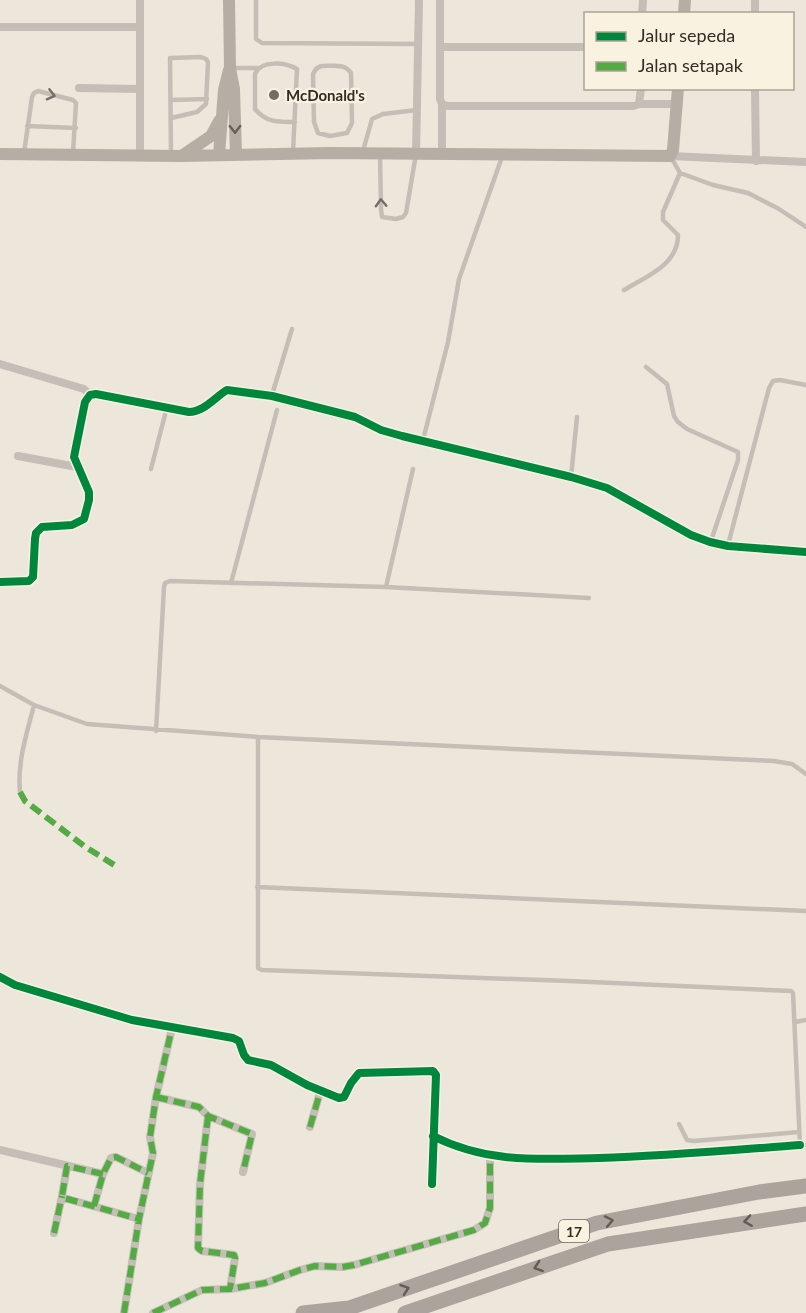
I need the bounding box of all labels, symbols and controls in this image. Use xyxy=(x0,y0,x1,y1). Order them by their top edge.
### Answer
legend xyxy=(584,12,794,90)
text: Jalur sepeda xyxy=(638,24,735,46)
text: Jalan setapak xyxy=(638,54,744,76)
place label: McDonald's xyxy=(286,86,365,104)
one-way arrow xyxy=(46,87,56,100)
marker: McDonald's xyxy=(267,88,281,102)
one-way arrow xyxy=(229,124,242,133)
one-way arrow xyxy=(374,199,387,208)
one-way arrow xyxy=(604,1215,614,1228)
one-way arrow xyxy=(743,1215,753,1227)
road number: 17 xyxy=(559,1220,589,1242)
one-way arrow xyxy=(533,1260,544,1273)
one-way arrow xyxy=(399,1284,410,1296)

